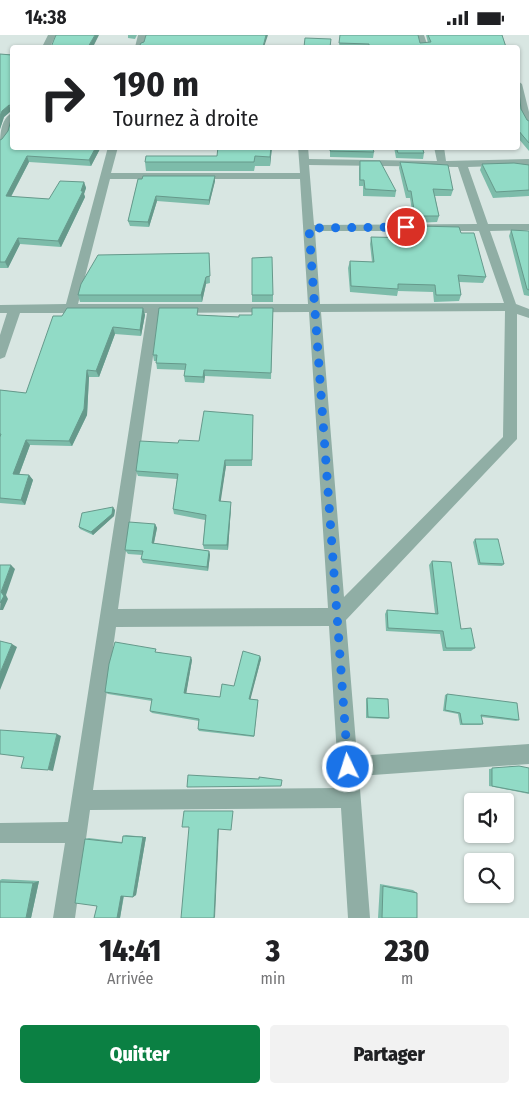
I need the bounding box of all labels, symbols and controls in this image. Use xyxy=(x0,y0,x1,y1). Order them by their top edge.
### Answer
text: 14:38 xyxy=(25,6,66,29)
text: 190 m xyxy=(113,63,199,105)
icon: right xyxy=(30,65,95,130)
text: Tournez à droite xyxy=(113,105,259,132)
pin xyxy=(385,206,427,248)
icon: arrive xyxy=(392,213,420,241)
position arrow xyxy=(321,740,373,792)
map controls xyxy=(464,793,514,903)
button: sound xyxy=(464,793,514,843)
button: search xyxy=(464,853,514,903)
text: 14:41 xyxy=(99,933,161,969)
text: 3 xyxy=(266,933,280,969)
text: 230 xyxy=(385,933,430,969)
text: Arrivée xyxy=(107,969,154,988)
text: min xyxy=(261,969,285,988)
text: m xyxy=(401,969,413,988)
button: Quitter xyxy=(20,1025,260,1083)
button: Partager xyxy=(270,1025,509,1083)

